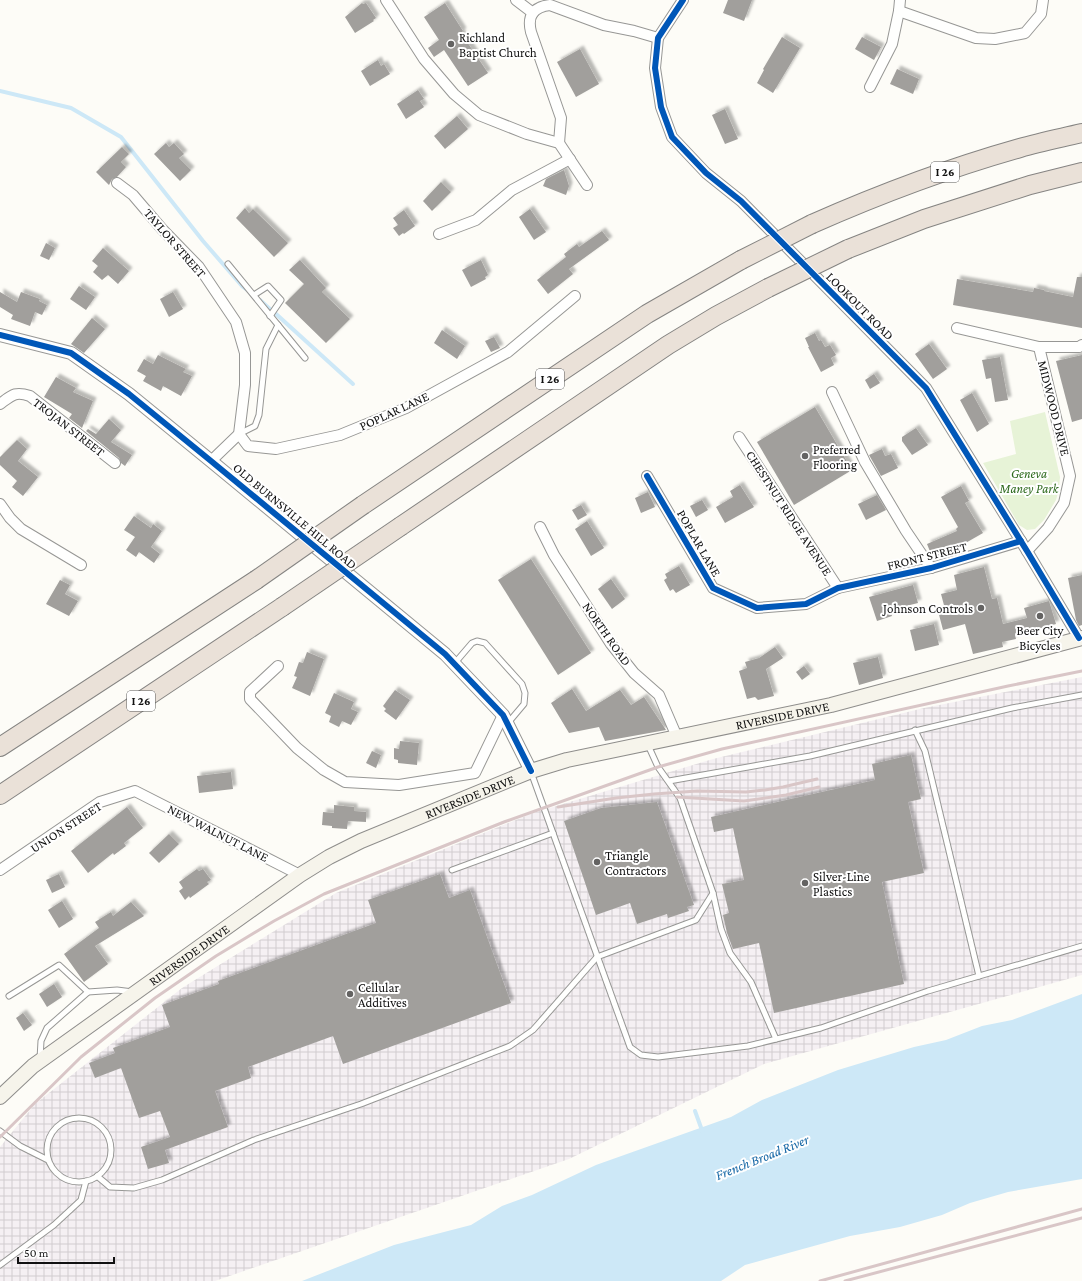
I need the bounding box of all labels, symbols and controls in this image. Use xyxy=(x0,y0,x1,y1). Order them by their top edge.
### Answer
place label: Richland Baptist Church xyxy=(459,30,537,60)
marker: Richland Baptist Church xyxy=(446,39,456,49)
road number: I 26 xyxy=(931,162,959,182)
street label: TAYLOR STREET xyxy=(141,205,209,281)
street label: LOOKOUT ROAD xyxy=(823,269,897,343)
street label: MIDWOOD DRIVE xyxy=(1035,359,1073,457)
road number: I 26 xyxy=(536,369,564,389)
street label: POPLAR LANE xyxy=(357,388,431,434)
street label: TROJAN STREET xyxy=(30,394,108,460)
place label: Preferred Flooring xyxy=(813,442,861,472)
street label: CHESTNUT RIDGE AVENUE xyxy=(743,448,835,578)
marker: Preferred Flooring xyxy=(800,451,810,461)
street label: OLD BURNSVILLE HILL ROAD xyxy=(230,460,360,572)
park label: Geneva Maney Park xyxy=(999,466,1060,496)
street label: POPLAR LANE xyxy=(674,507,724,579)
street label: FRONT STREET xyxy=(886,539,968,573)
street label: NORTH ROAD xyxy=(580,599,634,669)
place label: Johnson Controls xyxy=(882,601,973,616)
marker: Johnson Controls xyxy=(976,603,986,613)
marker: Beer City Bicycles xyxy=(1035,611,1045,621)
place label: Beer City Bicycles xyxy=(1017,623,1064,653)
road number: I 26 xyxy=(127,691,155,711)
street label: RIVERSIDE DRIVE xyxy=(734,698,831,732)
street label: RIVERSIDE DRIVE xyxy=(423,771,517,821)
street label: UNION STREET xyxy=(27,798,105,856)
street label: NEW WALNUT LANE xyxy=(165,801,271,865)
place label: Triangle Contractors xyxy=(605,848,666,878)
marker: Triangle Contractors xyxy=(592,857,602,867)
place label: Silver-Line Plastics xyxy=(813,869,870,899)
marker: Silver-Line Plastics xyxy=(800,878,810,888)
street label: RIVERSIDE DRIVE xyxy=(146,921,232,988)
place label: Cellular Additives xyxy=(358,980,407,1010)
marker: Cellular Additives xyxy=(345,989,355,999)
water label: French Broad River xyxy=(713,1131,812,1183)
scale bar xyxy=(18,1239,114,1265)
text: 50 m xyxy=(24,1246,49,1260)

